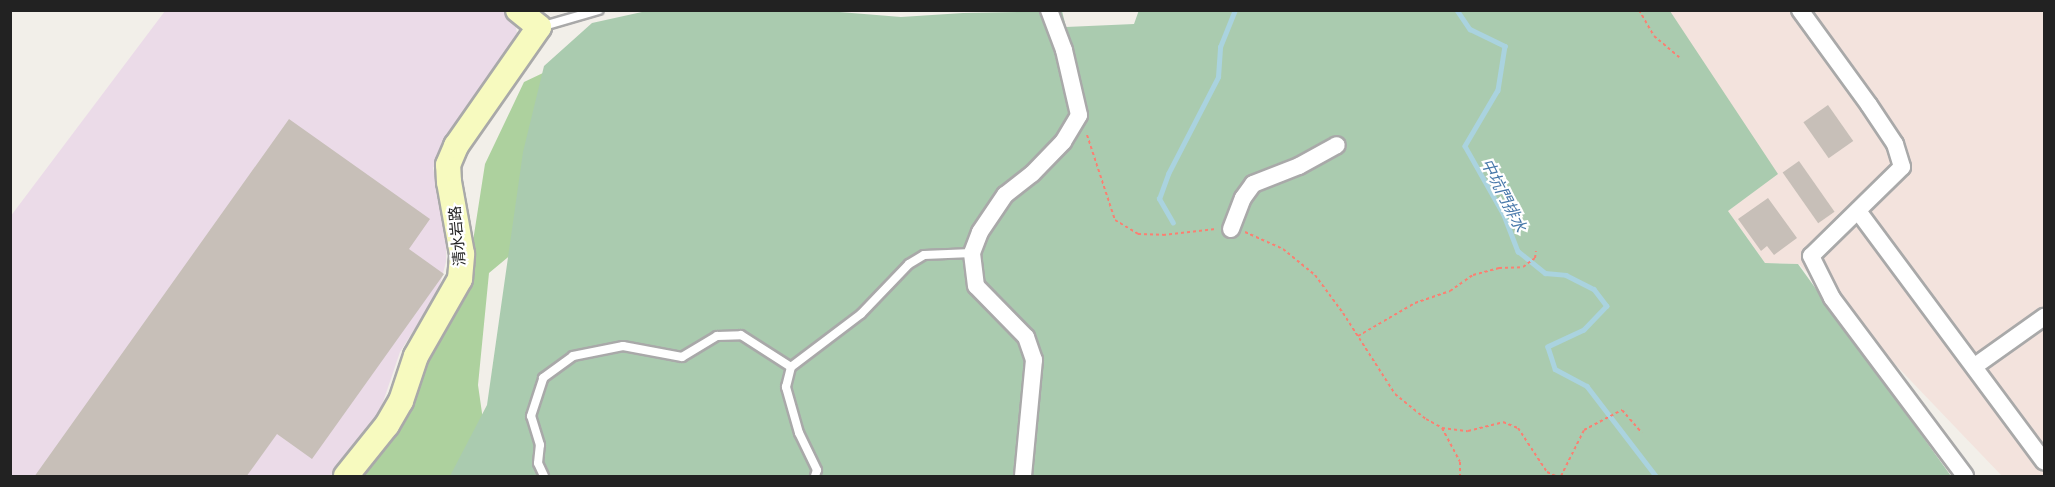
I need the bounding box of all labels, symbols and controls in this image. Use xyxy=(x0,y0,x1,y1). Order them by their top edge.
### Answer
water label: 中坑門排水 xyxy=(1477,155,1531,235)
street label: 清水岩路 xyxy=(445,205,469,267)

